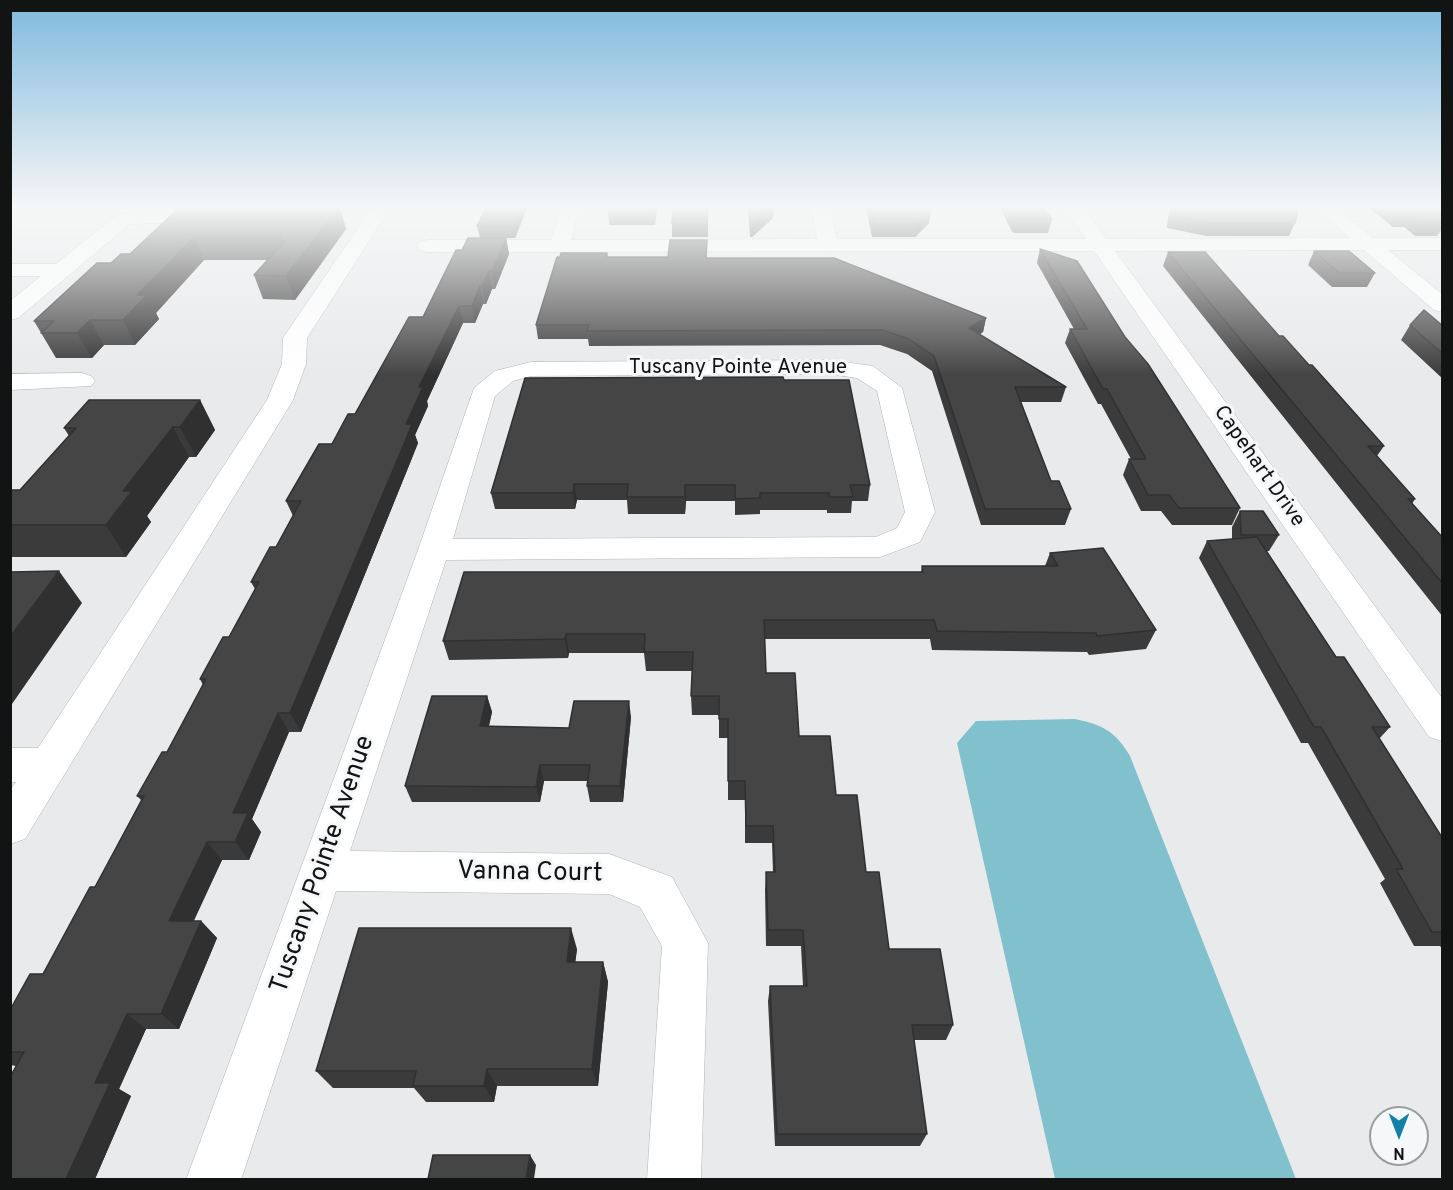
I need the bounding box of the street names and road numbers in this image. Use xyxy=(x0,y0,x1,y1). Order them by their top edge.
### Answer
street label: Tuscany Pointe Avenue xyxy=(629,356,847,382)
street label: Capehart Drive xyxy=(1207,401,1309,533)
street label: Tuscany Pointe Avenue xyxy=(265,732,383,998)
street label: Vanna Court xyxy=(457,857,603,891)

